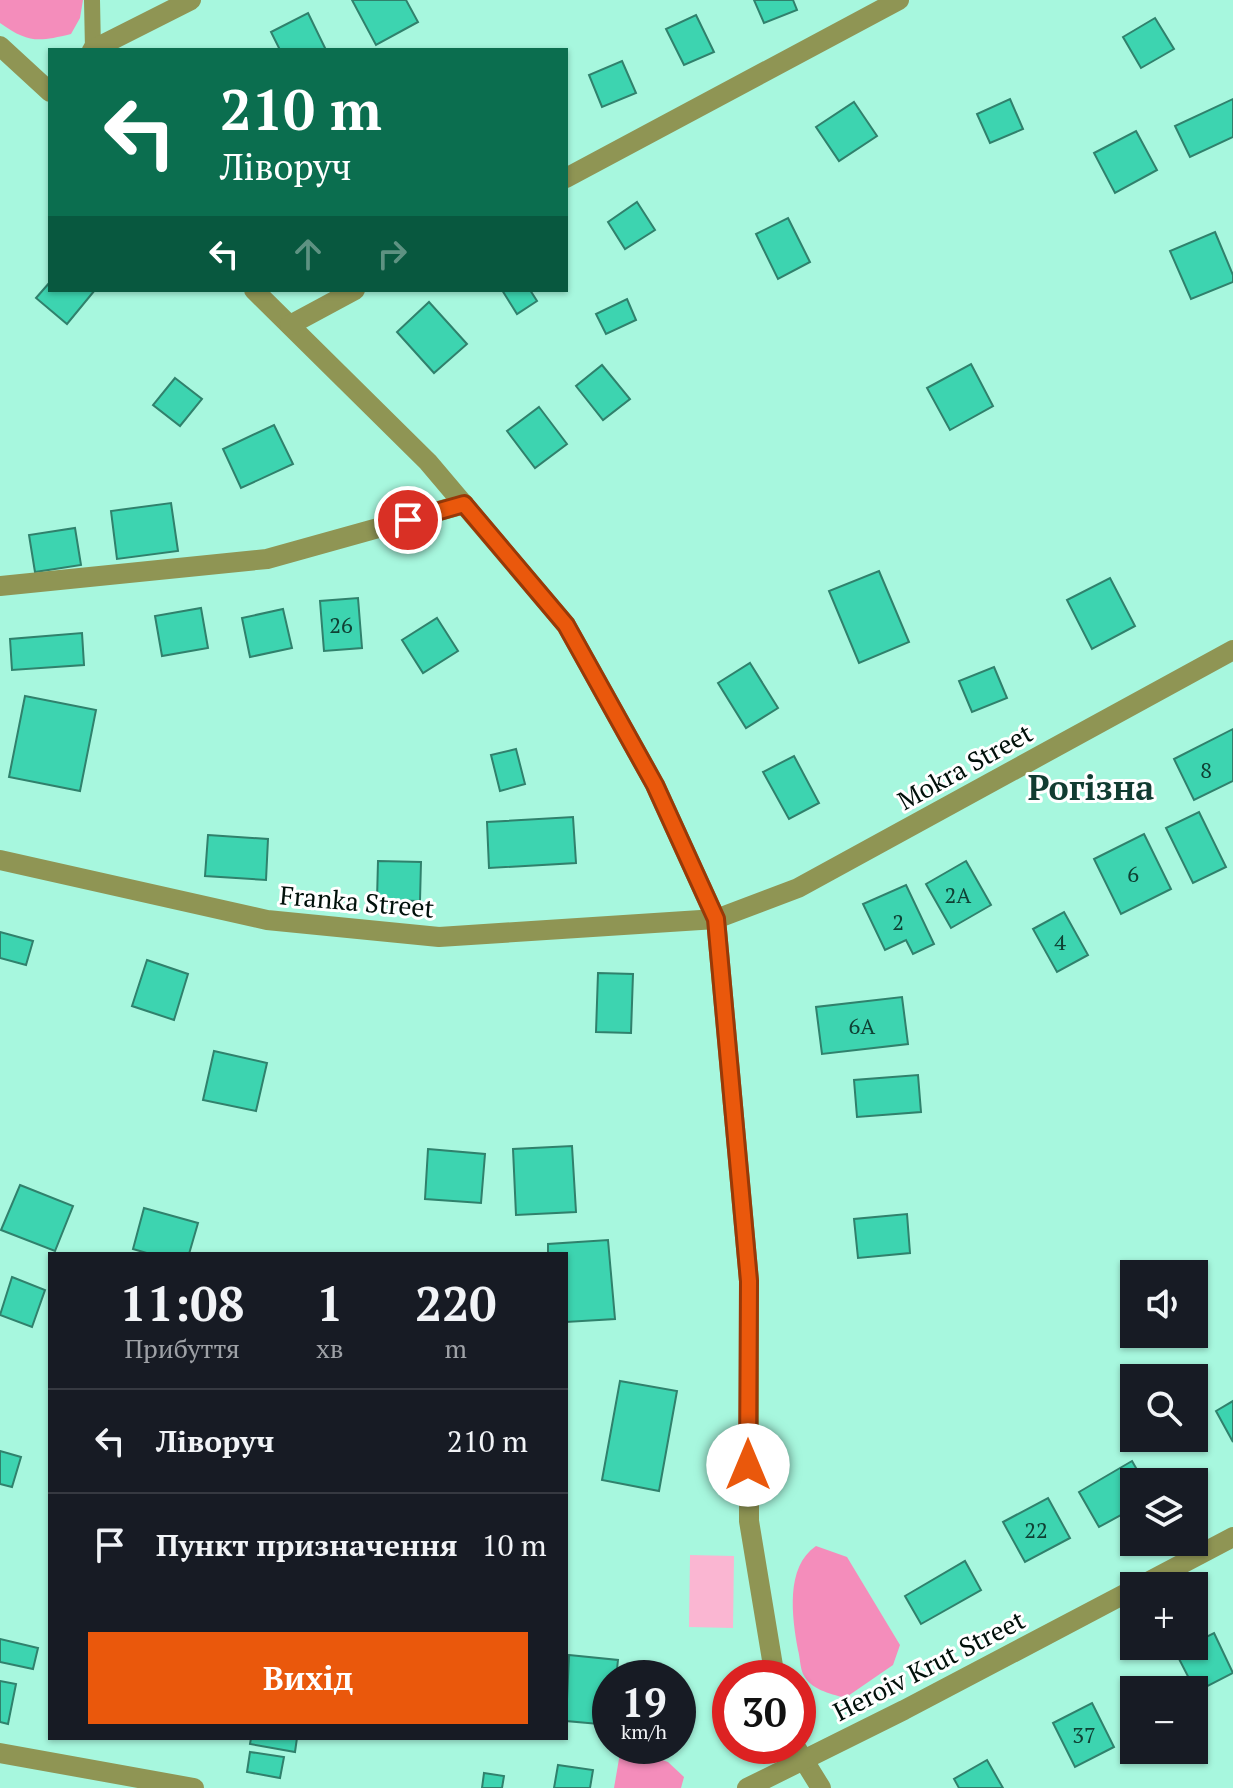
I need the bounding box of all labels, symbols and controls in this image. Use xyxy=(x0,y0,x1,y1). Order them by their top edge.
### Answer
text: 210 m xyxy=(220,72,382,146)
icon: left xyxy=(88,80,192,184)
text: Ліворуч xyxy=(220,143,352,190)
icon: left xyxy=(202,232,246,276)
icon: ahead xyxy=(286,232,330,276)
icon: right xyxy=(370,232,414,276)
pin xyxy=(374,486,442,554)
icon: arrive xyxy=(386,498,430,542)
house number: 26 xyxy=(329,610,353,639)
street label: Mokra Street xyxy=(891,715,1038,817)
house number: 8 xyxy=(1200,755,1212,784)
district label: Рогізна xyxy=(1028,765,1154,810)
house number: 6 xyxy=(1127,859,1139,888)
street label: Franka Street xyxy=(278,877,436,925)
house number: 2А xyxy=(945,880,972,909)
house number: 2 xyxy=(892,907,904,936)
house number: 4 xyxy=(1054,927,1066,956)
house number: 6А xyxy=(849,1011,876,1040)
map controls xyxy=(1120,1260,1208,1764)
button: sound xyxy=(1120,1260,1208,1348)
text: 11:08 xyxy=(120,1271,245,1335)
text: 1 xyxy=(316,1271,343,1335)
text: 220 xyxy=(415,1271,496,1335)
text: Прибуття xyxy=(124,1331,240,1365)
text: хв xyxy=(316,1331,343,1365)
text: m xyxy=(444,1331,467,1365)
button: search xyxy=(1120,1364,1208,1452)
icon: left xyxy=(88,1419,132,1463)
text: Ліворуч xyxy=(156,1421,274,1461)
text: 210 m xyxy=(447,1421,528,1461)
position arrow xyxy=(706,1423,790,1507)
button: layers xyxy=(1120,1468,1208,1556)
house number: 22 xyxy=(1024,1515,1048,1544)
icon: arrive xyxy=(88,1523,132,1567)
text: Пункт призначення xyxy=(156,1525,457,1565)
text: 10 m xyxy=(481,1525,547,1565)
button: + xyxy=(1120,1572,1208,1660)
street label: Heroiv Krut Street xyxy=(827,1602,1030,1728)
button: Вихід xyxy=(88,1632,528,1724)
speed limit sign: 30 xyxy=(712,1660,816,1764)
text: 19 xyxy=(621,1675,667,1728)
button: − xyxy=(1120,1676,1208,1764)
text: km/h xyxy=(621,1718,667,1745)
house number: 37 xyxy=(1072,1720,1096,1749)

